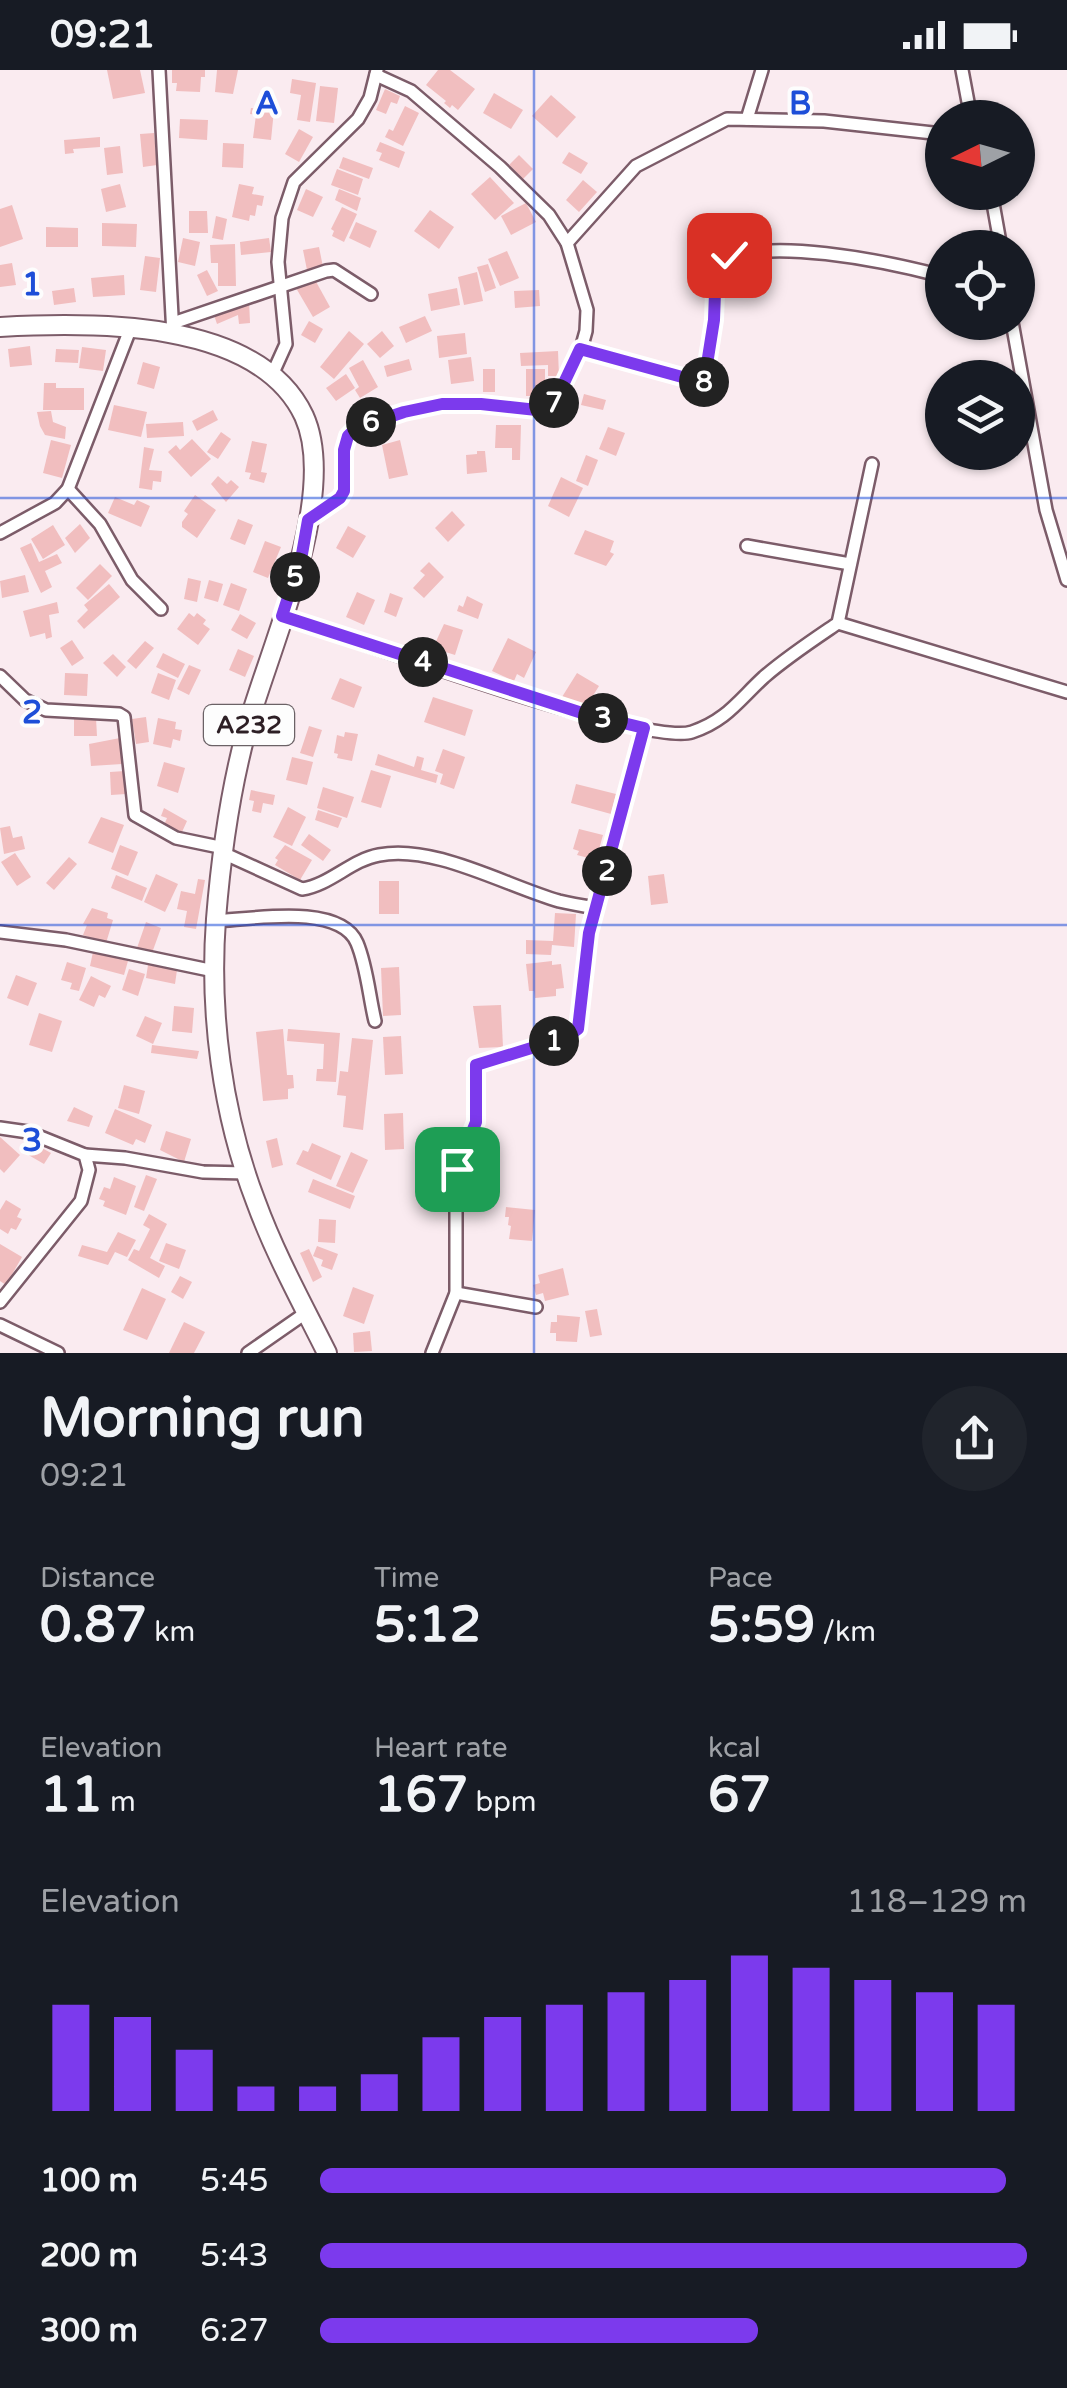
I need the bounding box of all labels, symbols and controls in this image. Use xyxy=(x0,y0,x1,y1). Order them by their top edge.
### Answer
text: 09:21 xyxy=(50,12,155,58)
text: A xyxy=(255,85,279,123)
text: B xyxy=(789,85,811,123)
north arrow xyxy=(925,100,1035,210)
map controls xyxy=(925,100,1035,470)
pin xyxy=(687,213,772,298)
icon: check xyxy=(702,228,757,283)
button: locate xyxy=(925,230,1035,340)
text: 1 xyxy=(22,266,42,304)
pin: 8 xyxy=(679,357,729,407)
button: layers xyxy=(925,360,1035,470)
text: 8 xyxy=(695,365,713,399)
pin: 7 xyxy=(529,378,579,428)
text: 7 xyxy=(545,386,563,420)
pin: 6 xyxy=(346,397,396,447)
text: 6 xyxy=(362,405,380,439)
pin: 5 xyxy=(270,552,320,602)
text: 5 xyxy=(286,560,304,594)
pin: 4 xyxy=(398,637,448,687)
text: 4 xyxy=(414,645,432,679)
pin: 3 xyxy=(578,693,628,743)
text: 2 xyxy=(22,694,42,732)
text: 3 xyxy=(594,701,612,735)
road number: A232 xyxy=(204,705,294,745)
pin: 2 xyxy=(582,846,632,896)
text: 2 xyxy=(598,854,616,888)
pin: 1 xyxy=(529,1016,579,1066)
text: 1 xyxy=(545,1024,563,1058)
text: 3 xyxy=(22,1122,42,1160)
pin xyxy=(415,1127,500,1212)
icon: arrive xyxy=(430,1142,485,1197)
text: Morning run xyxy=(40,1386,365,1452)
button: share xyxy=(922,1386,1027,1491)
text: 09:21 xyxy=(40,1457,129,1495)
text: Distance xyxy=(40,1561,155,1595)
text: Time xyxy=(374,1561,439,1595)
text: Pace xyxy=(708,1561,772,1595)
text: 0.87 xyxy=(40,1595,147,1655)
text: 5:12 xyxy=(374,1595,481,1655)
text: 5:59 xyxy=(708,1595,815,1655)
text: km xyxy=(147,1615,195,1649)
text: /km xyxy=(815,1615,876,1649)
text: Elevation xyxy=(40,1731,162,1765)
text: Heart rate xyxy=(374,1731,508,1765)
text: kcal xyxy=(708,1731,761,1765)
text: 11 xyxy=(40,1765,103,1825)
text: 167 xyxy=(374,1765,468,1825)
text: 67 xyxy=(708,1765,771,1825)
text: m xyxy=(103,1785,136,1819)
text: bpm xyxy=(468,1785,537,1819)
text: Elevation xyxy=(40,1883,180,1921)
text: 118–129 m xyxy=(847,1883,1027,1921)
text: 100 m xyxy=(40,2162,138,2200)
text: 5:45 xyxy=(200,2162,269,2200)
text: 200 m xyxy=(40,2237,138,2275)
text: 5:43 xyxy=(200,2237,269,2275)
text: 300 m xyxy=(40,2312,138,2350)
text: 6:27 xyxy=(200,2312,269,2350)

